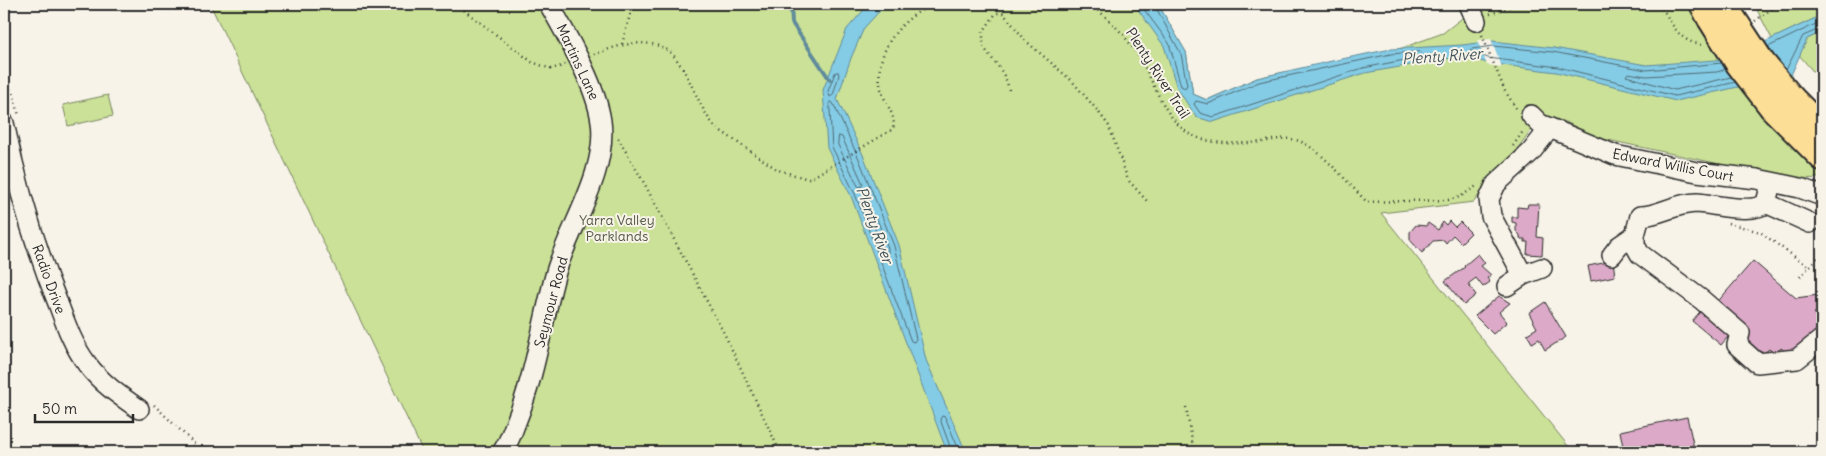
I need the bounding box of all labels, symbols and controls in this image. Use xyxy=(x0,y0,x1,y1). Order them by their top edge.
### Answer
street label: Martins Lane xyxy=(553,21,603,103)
street label: Plenty River Trail xyxy=(1122,24,1194,122)
water label: Plenty River xyxy=(1401,44,1485,68)
street label: Edward Willis Court xyxy=(1611,144,1735,186)
water label: Plenty River xyxy=(852,184,898,268)
park label: Yarra Valley Parklands xyxy=(579,211,655,245)
street label: Radio Drive xyxy=(28,242,70,316)
street label: Seymour Road xyxy=(530,255,572,349)
scale bar xyxy=(35,391,132,423)
text: 50 m xyxy=(42,399,77,418)

